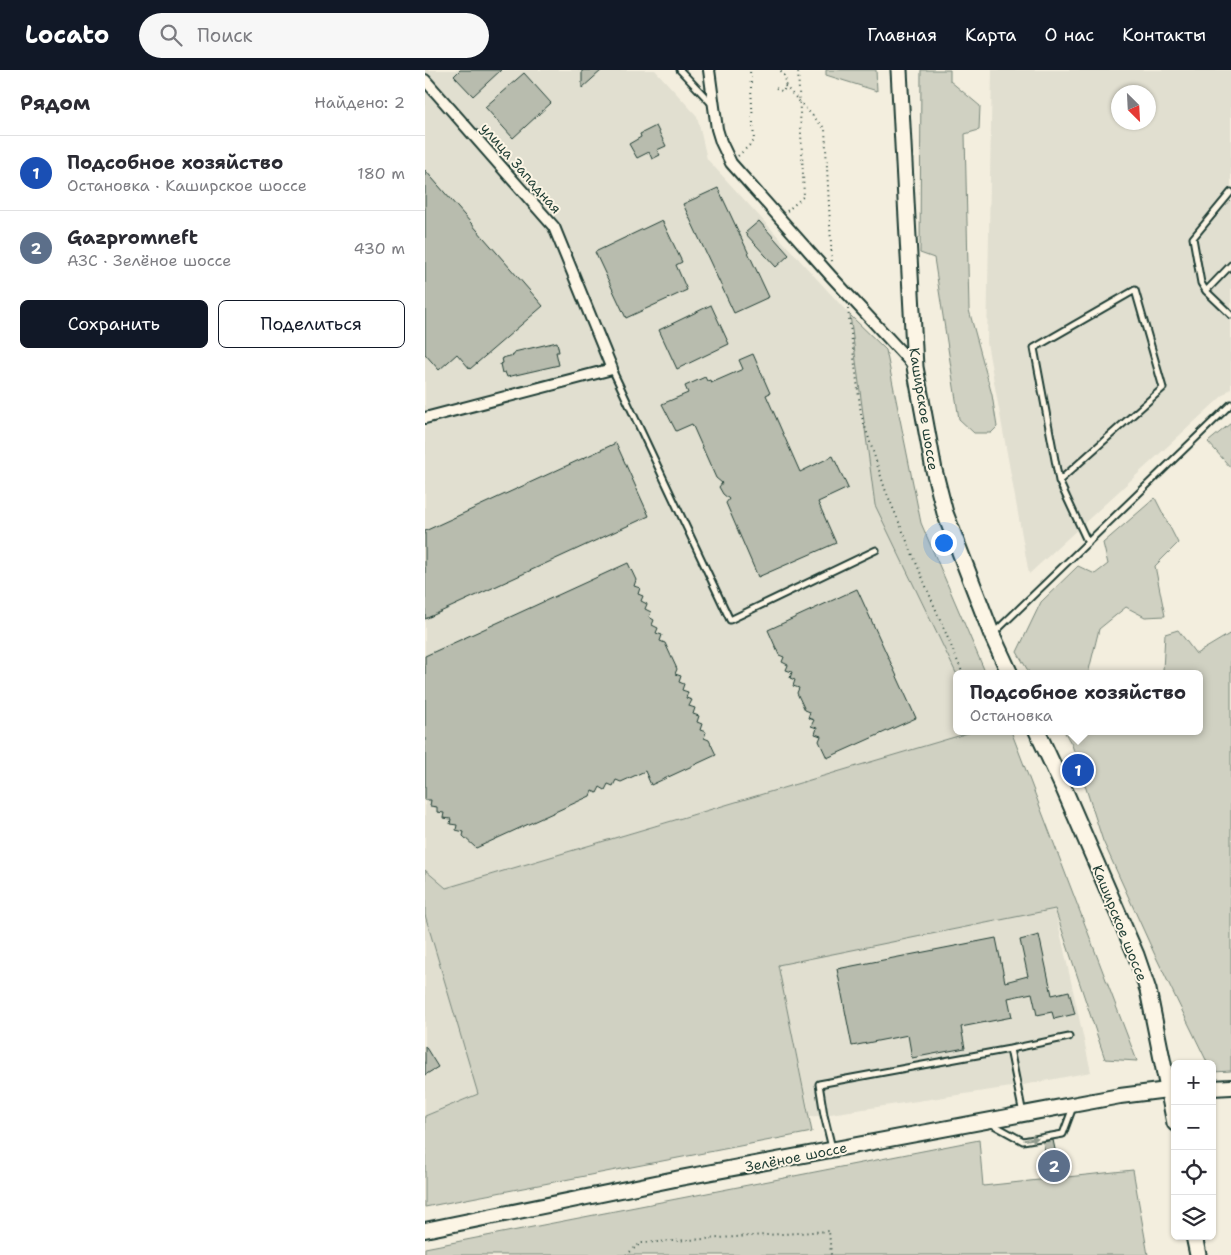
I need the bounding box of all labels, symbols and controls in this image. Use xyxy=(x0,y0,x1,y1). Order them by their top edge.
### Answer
search box xyxy=(139,13,489,58)
text: Locato xyxy=(25,19,109,51)
icon: search xyxy=(157,21,185,49)
text: Поиск xyxy=(197,23,253,48)
text: Главная xyxy=(867,23,937,47)
text: Карта xyxy=(965,23,1017,47)
text: О нас xyxy=(1045,23,1094,47)
text: Контакты xyxy=(1122,23,1206,47)
north arrow xyxy=(1111,85,1156,130)
text: Рядом xyxy=(20,89,90,117)
text: Найдено: 2 xyxy=(314,92,405,113)
street label: улица Западная xyxy=(477,119,565,217)
text: Подсобное хозяйство xyxy=(67,150,283,175)
text: 1 xyxy=(32,163,40,184)
text: 180 m xyxy=(357,163,405,184)
text: Остановка · Каширское шоссе xyxy=(67,175,307,196)
text: Gazpromneft xyxy=(67,225,198,250)
text: 2 xyxy=(30,238,42,259)
text: 430 m xyxy=(354,238,405,259)
text: АЗС · Зелёное шоссе xyxy=(67,250,231,271)
button: Сохранить xyxy=(20,300,208,348)
button: Поделиться xyxy=(218,300,405,348)
street label: Каширское шоссе xyxy=(905,346,943,472)
your location xyxy=(931,530,957,556)
popup xyxy=(953,670,1203,735)
text: Подсобное хозяйство xyxy=(970,680,1186,705)
text: Остановка xyxy=(970,705,1053,726)
pin: 1 xyxy=(1062,751,1094,789)
street label: Каширское шоссе xyxy=(1088,862,1152,984)
map controls xyxy=(1171,1060,1216,1240)
button: + xyxy=(1171,1060,1216,1105)
button: − xyxy=(1171,1105,1216,1150)
one-way arrow xyxy=(1023,1135,1039,1143)
street label: Зелёное шоссе xyxy=(743,1138,849,1176)
pin: 2 xyxy=(1038,1147,1070,1185)
button: locate xyxy=(1171,1150,1216,1195)
button: layers xyxy=(1171,1195,1216,1240)

